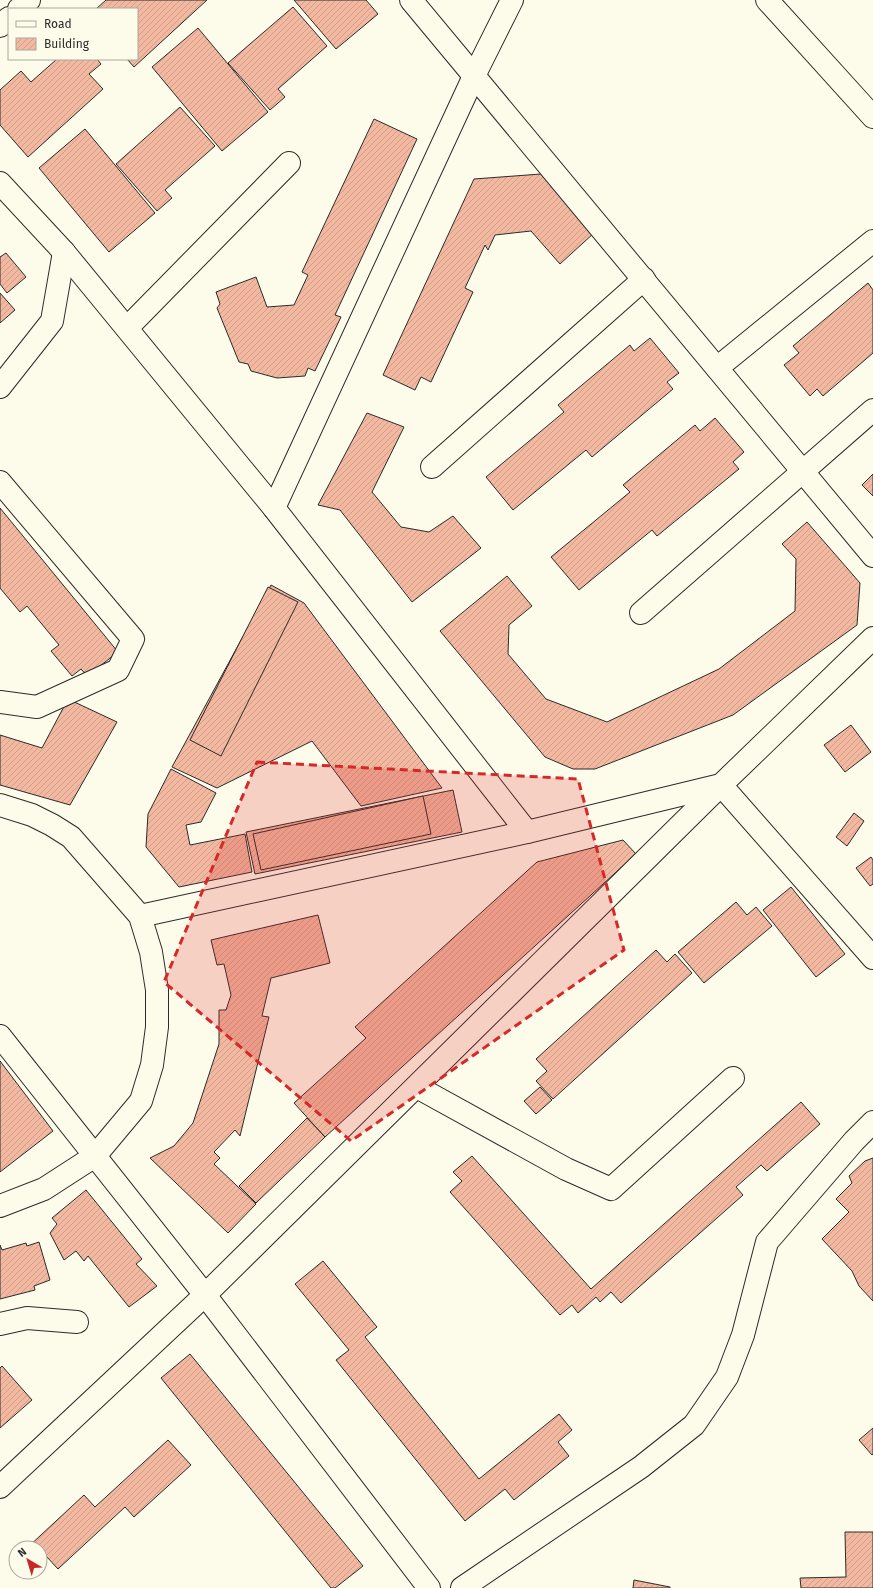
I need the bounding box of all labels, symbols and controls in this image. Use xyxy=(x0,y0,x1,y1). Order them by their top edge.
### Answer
legend xyxy=(8,8,138,60)
text: Road xyxy=(44,17,72,31)
text: Building xyxy=(44,37,90,51)
north arrow xyxy=(8,1540,48,1580)
text: N xyxy=(15,1545,29,1560)

